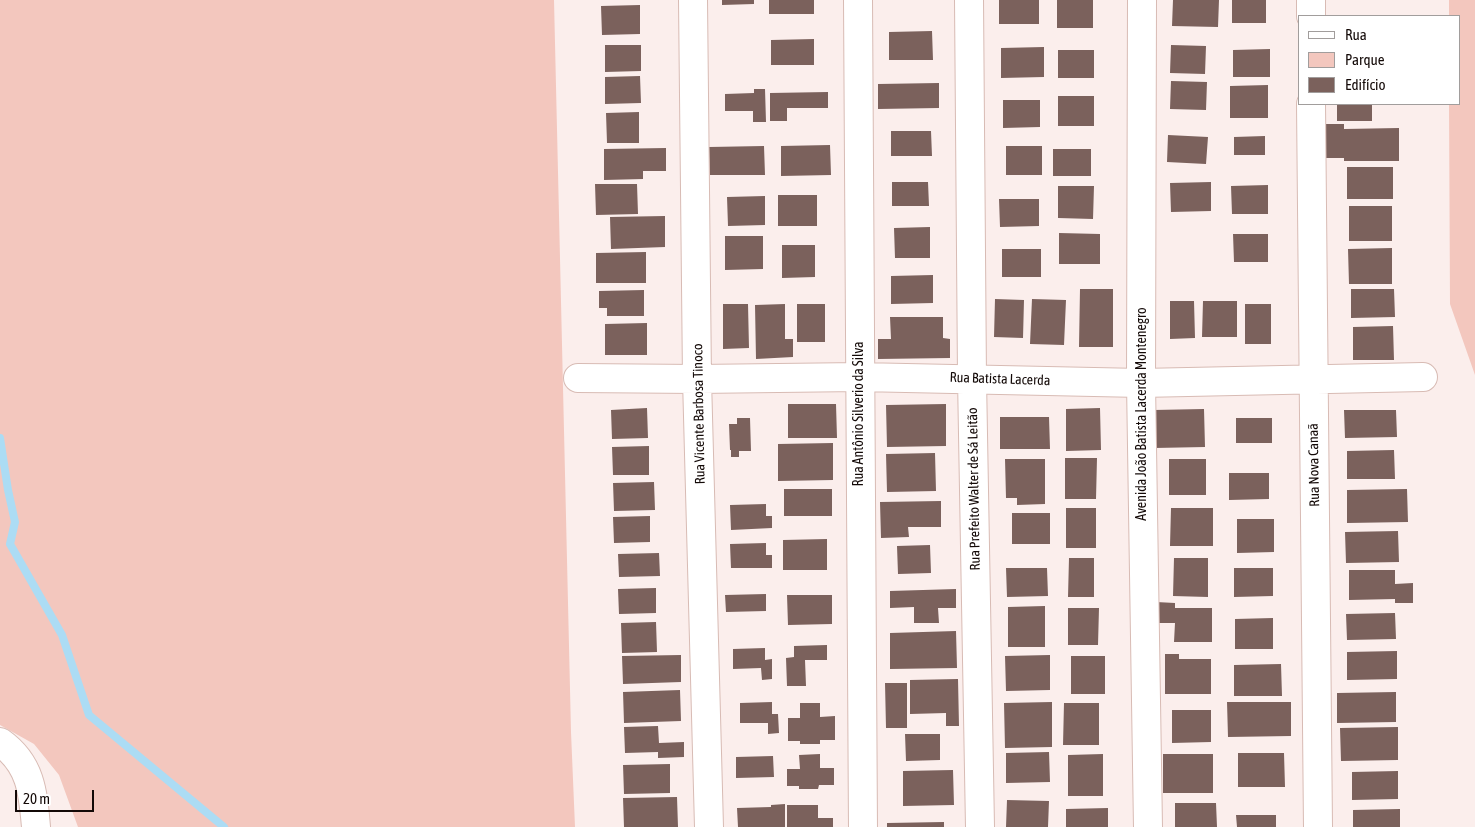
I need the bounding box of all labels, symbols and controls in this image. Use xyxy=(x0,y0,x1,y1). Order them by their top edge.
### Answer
legend xyxy=(1298,15,1460,105)
text: Rua xyxy=(1345,26,1367,43)
text: Parque xyxy=(1345,51,1385,68)
text: Edifício xyxy=(1345,76,1386,93)
street label: Avenida João Batista Lacerda Montenegro xyxy=(1134,307,1150,521)
street label: Rua Antônio Silverio da Silva xyxy=(851,341,867,487)
street label: Rua Vicente Barbosa Tinoco xyxy=(689,343,709,485)
street label: Rua Batista Lacerda xyxy=(949,369,1051,389)
street label: Rua Prefeito Walter de Sá Leitão xyxy=(964,407,984,571)
street label: Rua Nova Canaã xyxy=(1305,423,1323,507)
scale bar xyxy=(18,780,96,812)
text: 20 m xyxy=(23,790,50,807)

